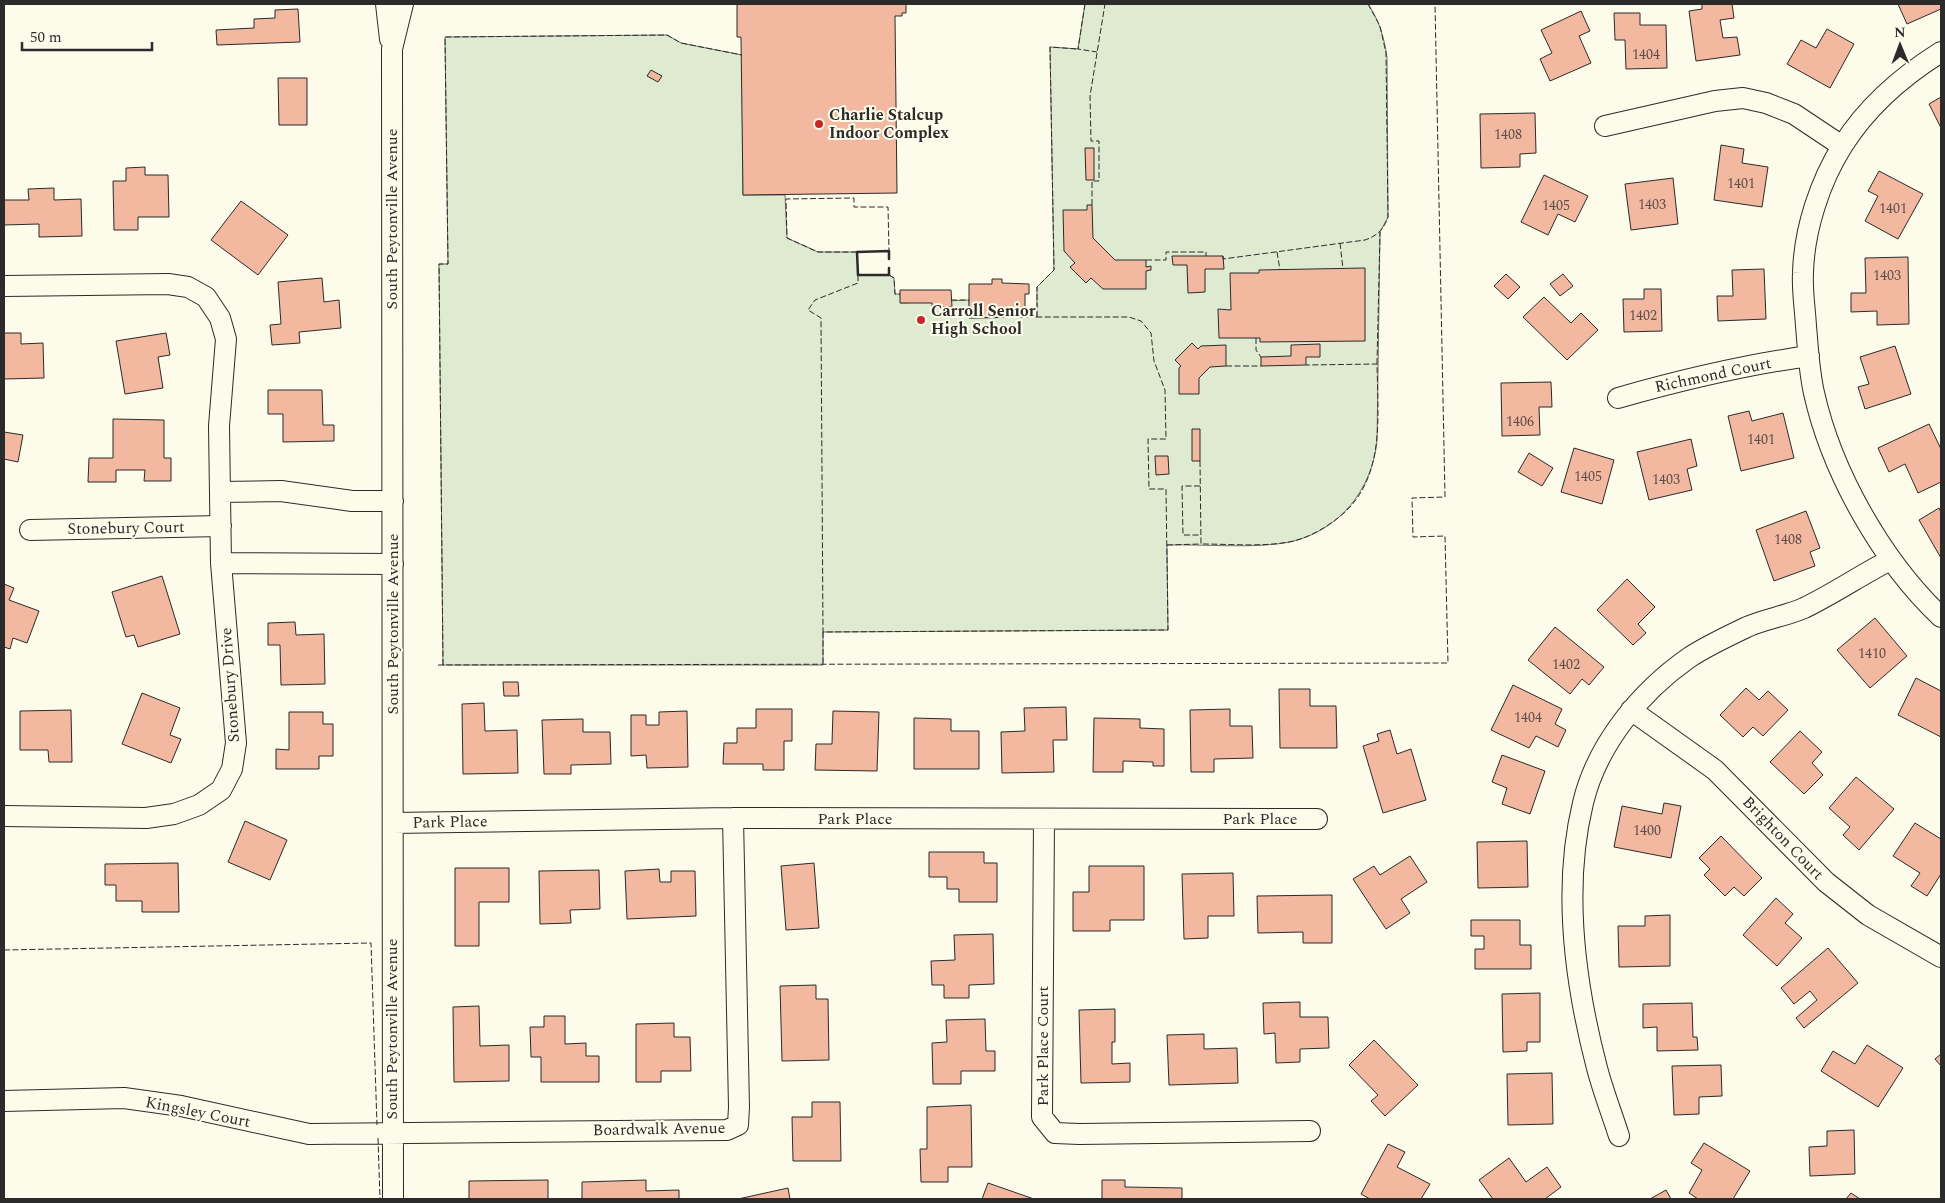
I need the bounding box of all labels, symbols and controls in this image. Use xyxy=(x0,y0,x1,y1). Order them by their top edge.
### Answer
scale bar xyxy=(22,20,152,52)
north arrow xyxy=(1875,20,1925,70)
text: N xyxy=(1894,22,1906,43)
text: 50 m xyxy=(30,26,62,49)
house number: 1404 xyxy=(1632,44,1660,65)
place label: Charlie Stalcup Indoor Complex xyxy=(829,103,949,145)
marker: Charlie Stalcup Indoor Complex xyxy=(813,118,825,130)
house number: 1408 xyxy=(1494,124,1522,145)
street label: South Peytonville Avenue xyxy=(380,129,404,309)
house number: 1401 xyxy=(1727,173,1755,194)
house number: 1403 xyxy=(1638,194,1666,215)
house number: 1405 xyxy=(1542,195,1570,216)
house number: 1401 xyxy=(1879,198,1907,219)
house number: 1403 xyxy=(1873,265,1901,286)
place label: Carroll Senior High School xyxy=(931,299,1036,341)
house number: 1402 xyxy=(1629,305,1657,326)
marker: Carroll Senior High School xyxy=(915,314,927,326)
street label: Richmond Court xyxy=(1653,351,1774,399)
house number: 1406 xyxy=(1506,411,1534,432)
house number: 1401 xyxy=(1747,429,1775,450)
house number: 1405 xyxy=(1574,466,1602,487)
house number: 1403 xyxy=(1652,469,1680,490)
street label: Stonebury Court xyxy=(67,515,185,541)
house number: 1408 xyxy=(1774,529,1802,550)
street label: South Peytonville Avenue xyxy=(381,534,405,714)
street label: Stonebury Drive xyxy=(214,627,246,743)
house number: 1410 xyxy=(1858,643,1886,664)
house number: 1402 xyxy=(1552,654,1580,675)
house number: 1404 xyxy=(1514,707,1542,728)
street label: Brighton Court xyxy=(1737,791,1830,886)
street label: Park Place xyxy=(817,807,893,831)
street label: Park Place xyxy=(1222,807,1298,831)
street label: Park Place xyxy=(412,809,488,835)
house number: 1400 xyxy=(1633,820,1661,841)
street label: South Peytonville Avenue xyxy=(380,939,404,1119)
street label: Park Place Court xyxy=(1031,985,1055,1106)
street label: Kingsley Court xyxy=(143,1090,253,1134)
street label: Boardwalk Avenue xyxy=(592,1116,726,1142)

